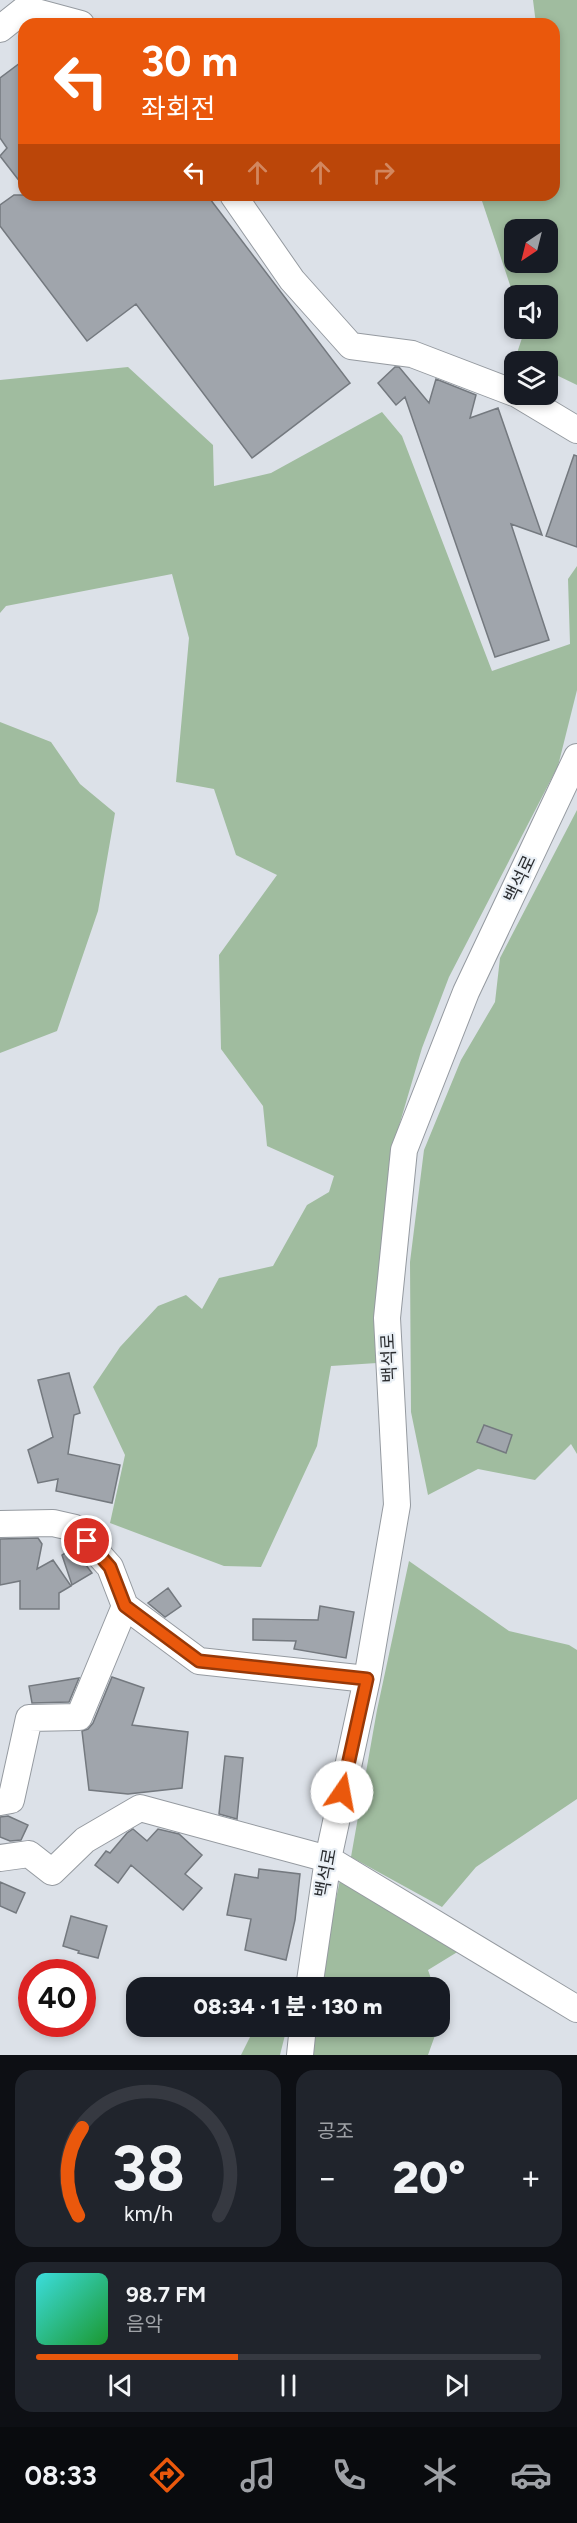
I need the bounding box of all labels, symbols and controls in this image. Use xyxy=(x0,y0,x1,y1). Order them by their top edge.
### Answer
text: 30 m xyxy=(141,36,238,87)
icon: left xyxy=(42,42,120,120)
text: 좌회전 xyxy=(141,92,216,125)
icon: left xyxy=(178,156,211,189)
icon: ahead xyxy=(241,156,274,189)
icon: ahead xyxy=(304,156,337,189)
icon: right xyxy=(367,156,400,189)
north arrow xyxy=(504,219,558,273)
map controls xyxy=(504,219,558,405)
button: sound xyxy=(504,285,558,339)
button: layers xyxy=(504,351,558,405)
street label: 백석로 xyxy=(500,852,540,906)
street label: 백석로 xyxy=(377,1333,401,1383)
pin xyxy=(61,1515,112,1566)
icon: arrive xyxy=(70,1524,103,1557)
position arrow xyxy=(310,1760,374,1824)
street label: 백석로 xyxy=(311,1847,341,1899)
speed limit sign: 40 xyxy=(18,1959,96,2037)
text: 08:34 · 1 분 · 130 m xyxy=(194,1993,382,2020)
text: 공조 xyxy=(317,2119,354,2143)
text: 38 xyxy=(112,2131,184,2206)
text: 20° xyxy=(392,2150,466,2204)
text: − xyxy=(317,2158,338,2197)
text: + xyxy=(520,2158,541,2197)
text: km/h xyxy=(124,2201,172,2226)
text: 98.7 FM xyxy=(126,2281,206,2308)
text: 음악 xyxy=(126,2312,163,2336)
icon: previous xyxy=(104,2369,137,2402)
icon: pause xyxy=(272,2369,305,2402)
icon: next xyxy=(440,2369,473,2402)
icon: directions xyxy=(146,2454,188,2496)
icon: music xyxy=(237,2454,279,2496)
icon: phone xyxy=(328,2454,370,2496)
icon: climate xyxy=(419,2454,461,2496)
icon: car xyxy=(510,2454,552,2496)
text: 08:33 xyxy=(25,2459,97,2492)

